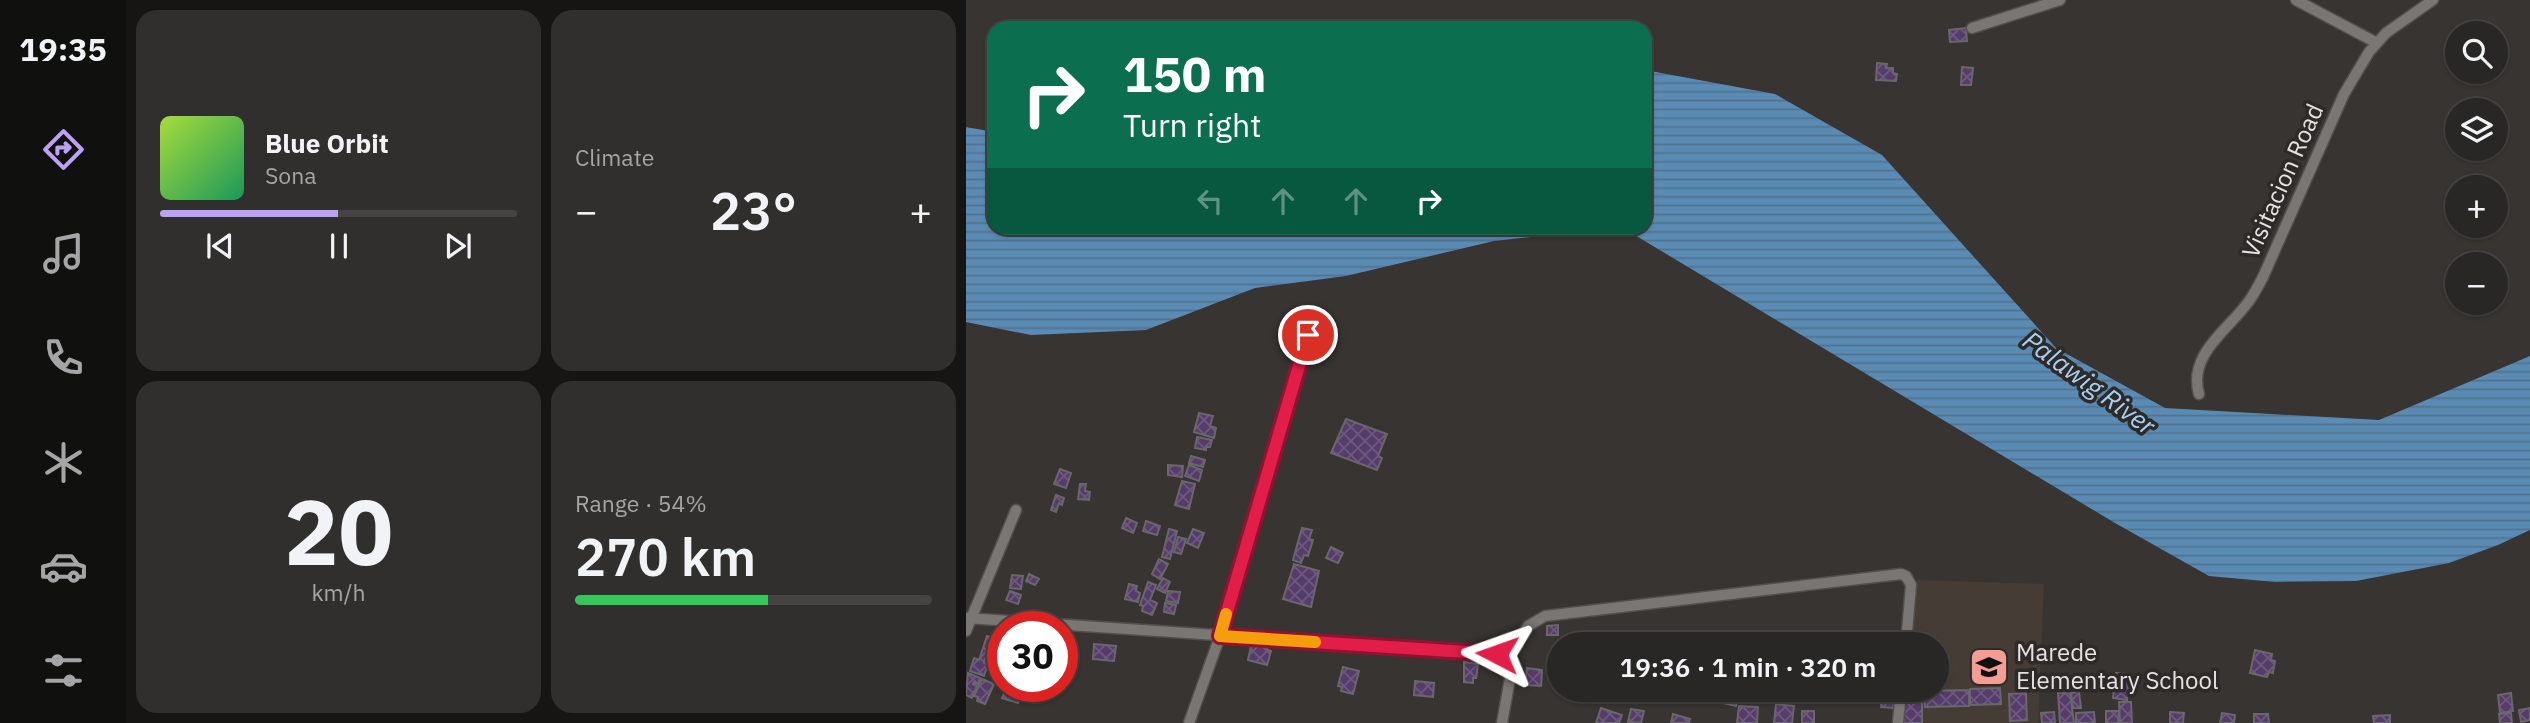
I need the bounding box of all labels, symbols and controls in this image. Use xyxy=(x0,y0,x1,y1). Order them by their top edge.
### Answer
map controls xyxy=(2445,21,2508,315)
button: search xyxy=(2445,21,2508,84)
text: 19:35 xyxy=(19,28,107,70)
text: 150 m xyxy=(1123,42,1267,105)
icon: right xyxy=(1008,49,1099,140)
street label: Visitacion Road xyxy=(2234,98,2330,263)
button: layers xyxy=(2445,98,2508,161)
text: Turn right xyxy=(1123,104,1261,146)
icon: directions xyxy=(39,125,88,174)
text: Blue Orbit xyxy=(265,126,389,160)
text: Climate xyxy=(575,142,654,172)
text: Sona xyxy=(265,160,317,190)
button: + xyxy=(2445,175,2508,238)
text: 23° xyxy=(710,177,797,244)
icon: left xyxy=(1191,182,1229,220)
icon: ahead xyxy=(1264,182,1302,220)
icon: ahead xyxy=(1337,182,1375,220)
icon: right xyxy=(1410,182,1448,220)
text: − xyxy=(575,186,598,235)
text: + xyxy=(909,186,932,235)
icon: previous xyxy=(201,227,239,265)
icon: pause xyxy=(320,227,358,265)
icon: next xyxy=(439,227,477,265)
icon: music xyxy=(39,229,88,278)
button: − xyxy=(2445,252,2508,315)
pin xyxy=(1278,305,1338,365)
icon: arrive xyxy=(1289,316,1327,354)
water label: Palawig River xyxy=(2017,323,2164,443)
icon: phone xyxy=(39,333,88,382)
icon: climate xyxy=(39,438,88,487)
text: 20 xyxy=(284,472,393,590)
text: Range · 54% xyxy=(575,488,707,518)
text: 270 km xyxy=(575,523,756,590)
icon: car xyxy=(39,542,88,591)
text: km/h xyxy=(311,577,366,607)
speed limit sign: 30 xyxy=(987,611,1078,702)
position arrow xyxy=(1460,617,1534,691)
place label: Marede Elementary School xyxy=(2016,636,2218,696)
icon: filters xyxy=(39,646,88,695)
school or university icon: Marede Elementary School xyxy=(1968,646,2010,688)
text: 19:36 · 1 min · 320 m xyxy=(1620,650,1876,684)

